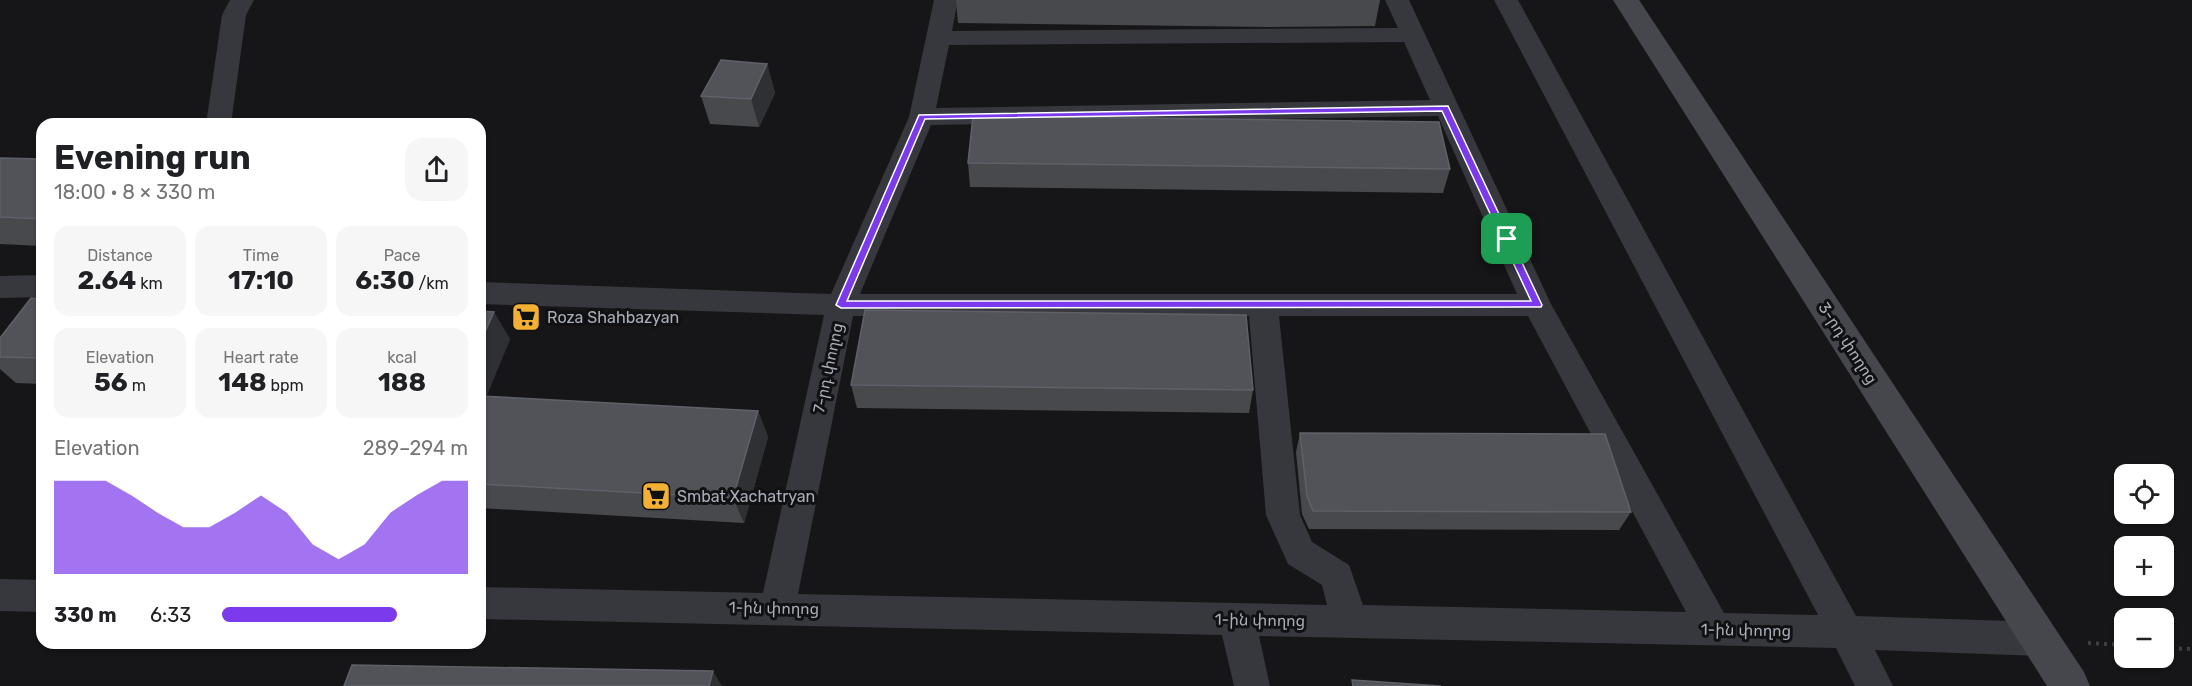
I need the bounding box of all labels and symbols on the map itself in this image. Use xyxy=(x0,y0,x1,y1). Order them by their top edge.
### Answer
pin xyxy=(1481,213,1532,264)
street label: 3-րդ փողոց xyxy=(1814,298,1882,388)
supermarket icon: Roza Shahbazyan xyxy=(510,301,542,333)
place label: Roza Shahbazyan xyxy=(547,308,679,327)
street label: 7-րդ փողոց xyxy=(809,321,847,415)
supermarket icon: Smbat Xachatryan xyxy=(640,480,672,512)
place label: Smbat Xachatryan xyxy=(677,487,815,506)
street label: 1-ին փողոց xyxy=(729,598,819,618)
street label: 1-ին փողոց xyxy=(1215,610,1305,630)
street label: 1-ին փողոց xyxy=(1701,620,1791,640)

